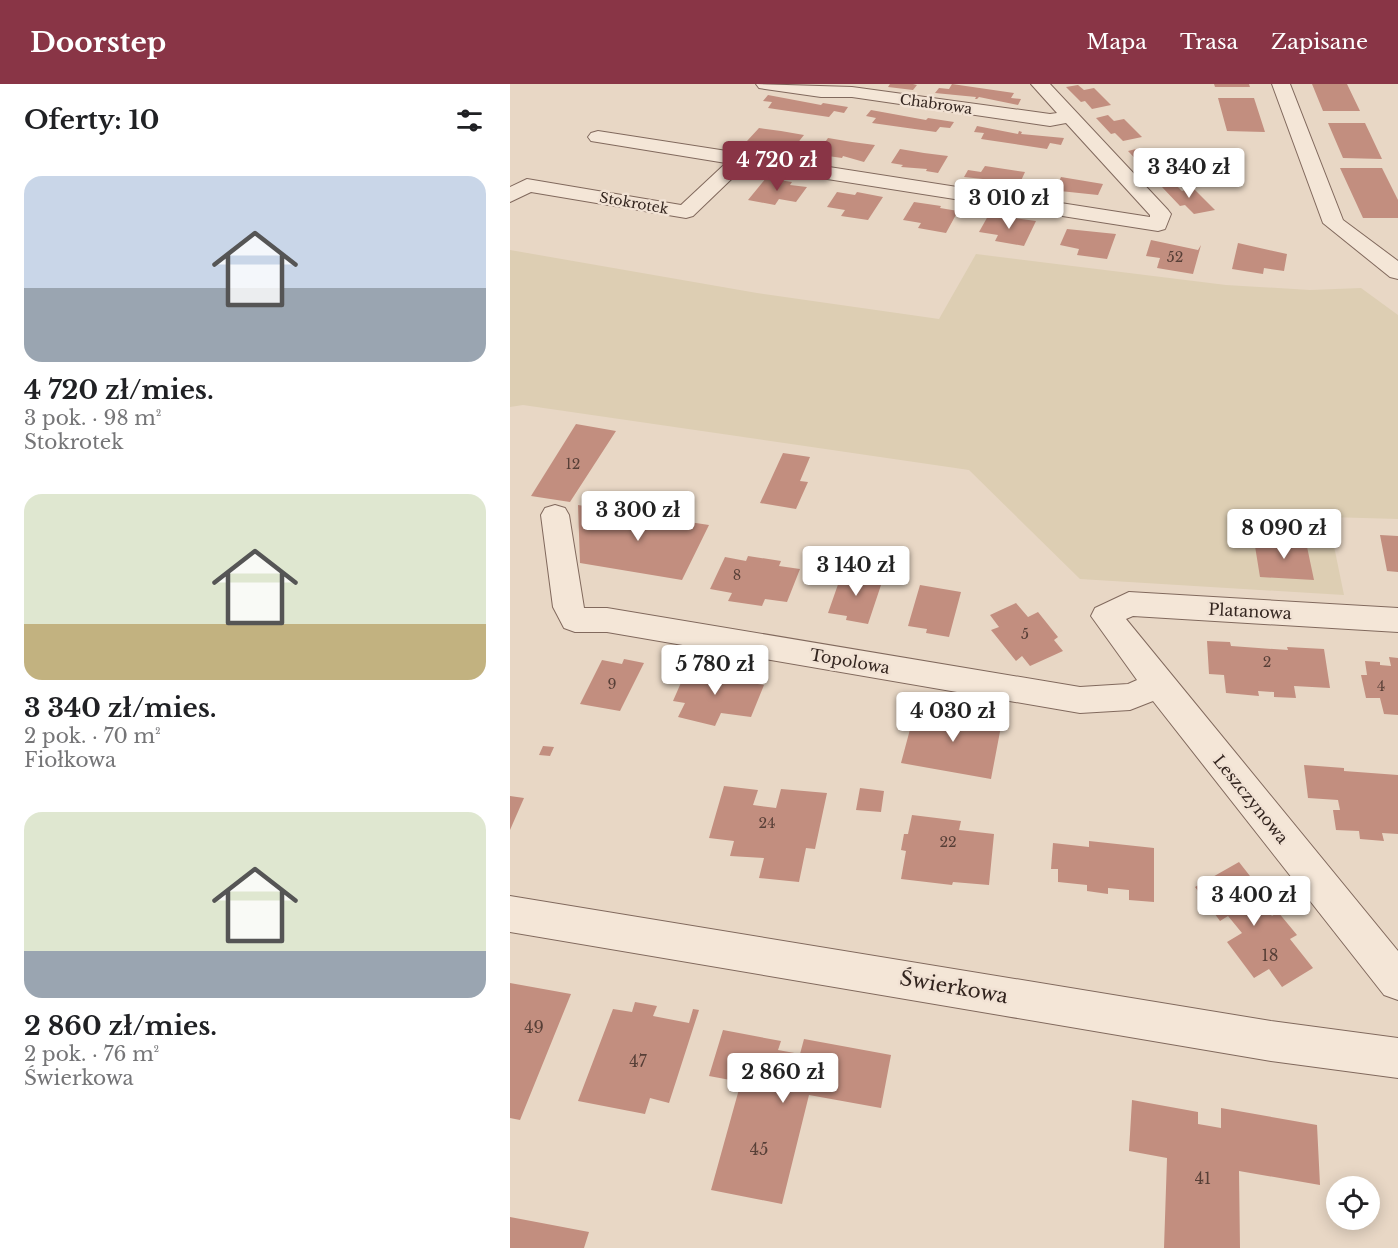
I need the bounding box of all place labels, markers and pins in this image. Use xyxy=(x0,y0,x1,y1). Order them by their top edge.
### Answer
pin: 4 720 zł xyxy=(715,141,839,192)
pin: 3 340 zł xyxy=(1127,148,1251,199)
pin: 3 010 zł xyxy=(947,179,1071,230)
pin: 3 300 zł xyxy=(576,491,700,542)
pin: 8 090 zł xyxy=(1222,509,1346,560)
pin: 3 140 zł xyxy=(794,546,918,597)
pin: 5 780 zł xyxy=(653,645,777,696)
pin: 4 030 zł xyxy=(891,692,1015,743)
pin: 3 400 zł xyxy=(1192,876,1316,927)
pin: 2 860 zł xyxy=(721,1053,845,1104)

